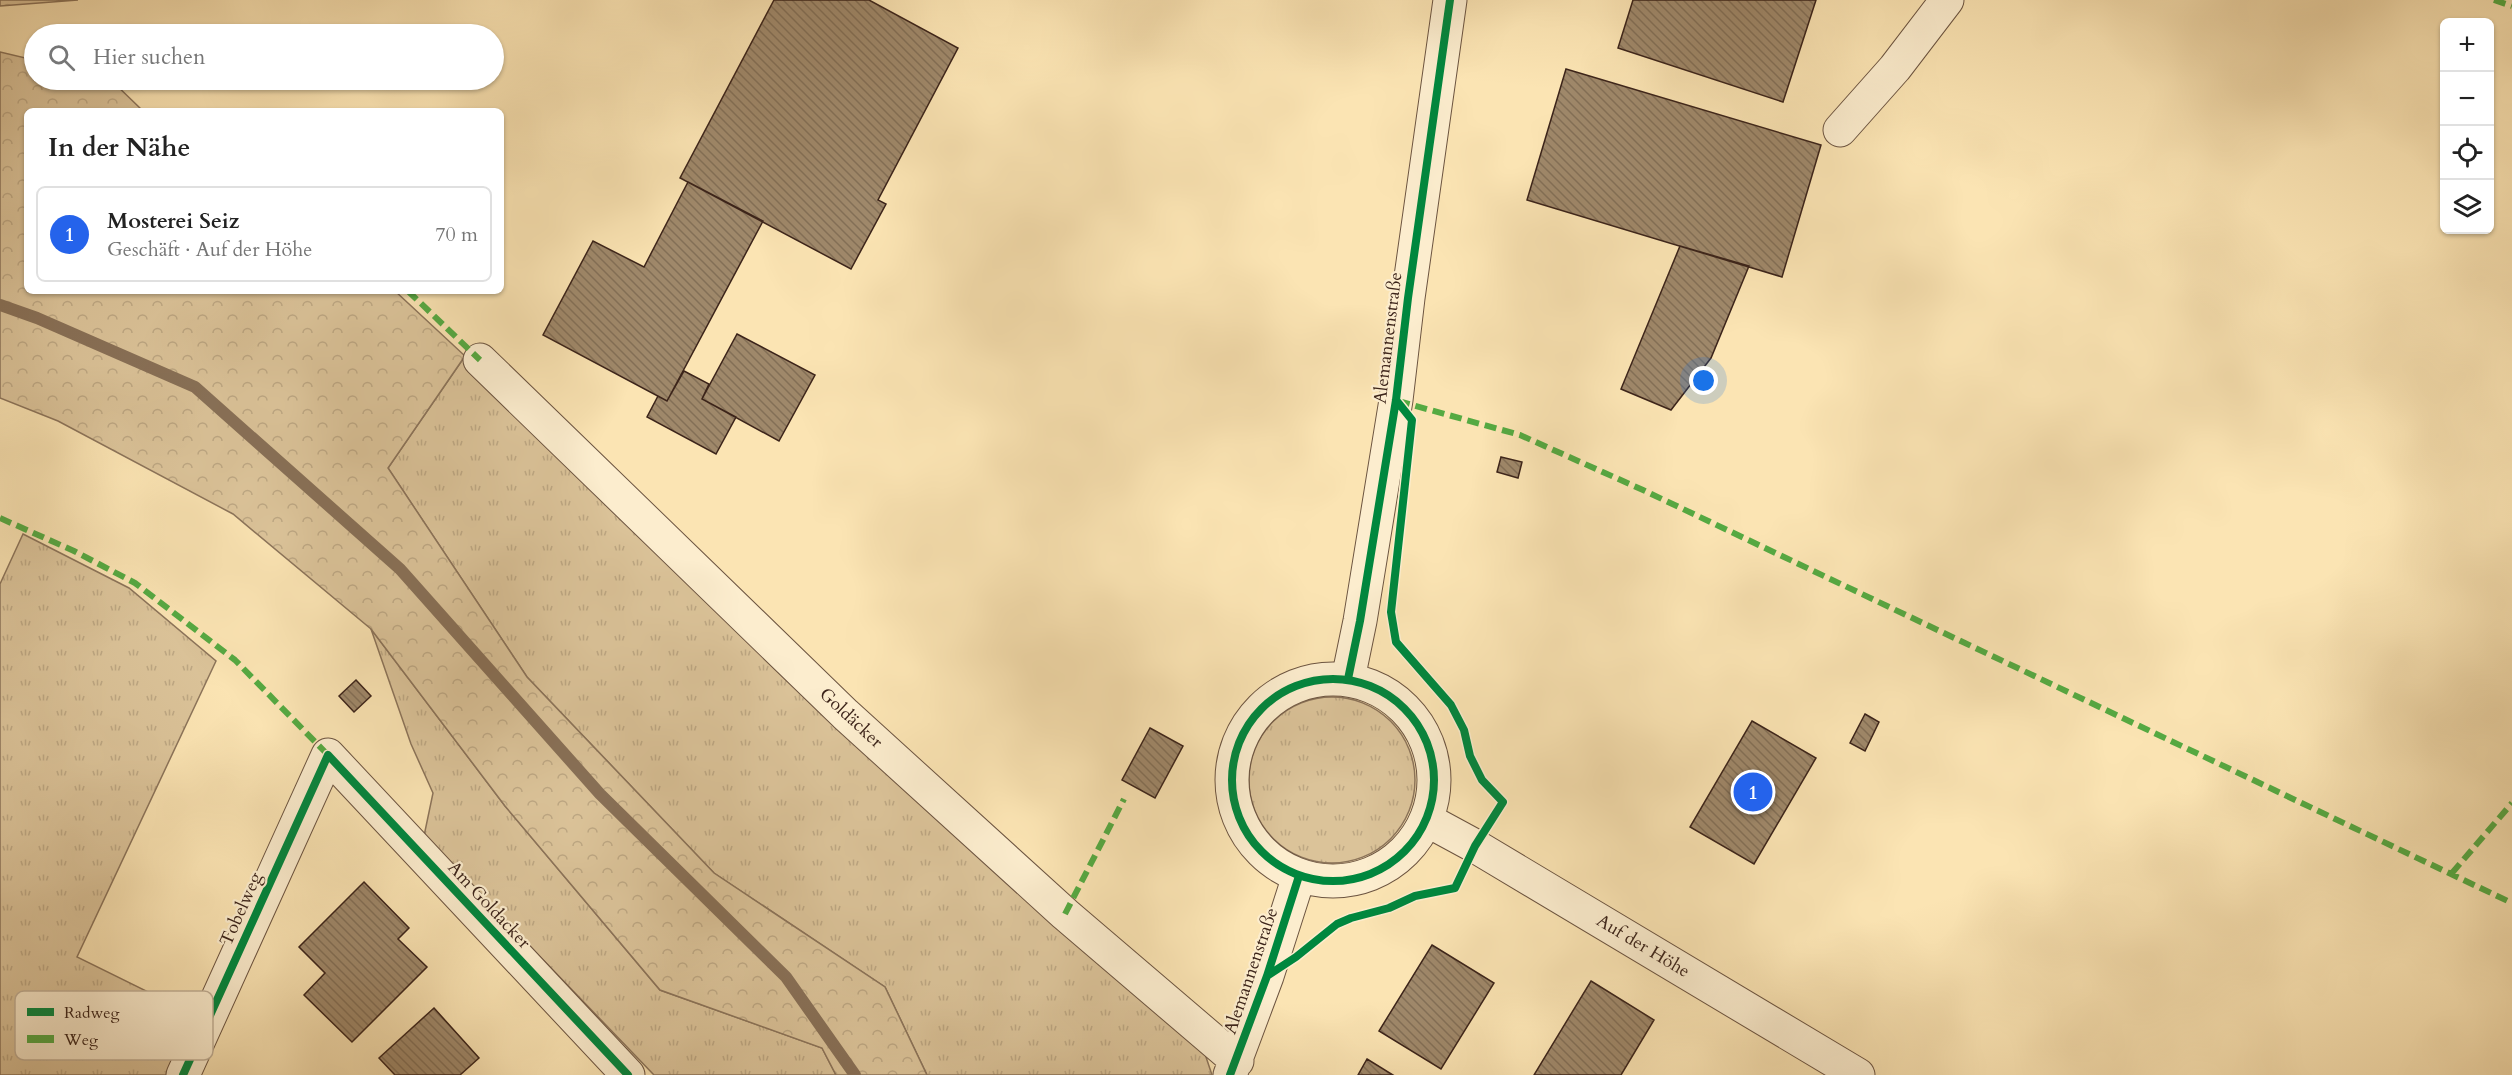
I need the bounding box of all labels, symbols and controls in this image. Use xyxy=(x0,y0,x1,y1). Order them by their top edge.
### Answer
map controls xyxy=(2440,18,2494,234)
button: + xyxy=(2440,18,2494,72)
search box xyxy=(24,24,504,90)
icon: search xyxy=(45,41,78,74)
text: Hier suchen xyxy=(93,42,206,72)
button: − xyxy=(2440,72,2494,126)
button: locate xyxy=(2440,126,2494,180)
text: In der Nähe xyxy=(48,130,190,165)
button: layers xyxy=(2440,180,2494,234)
text: Mosterei Seiz xyxy=(107,206,240,236)
text: 1 xyxy=(64,221,75,248)
text: 70 m xyxy=(435,221,478,248)
text: Geschäft · Auf der Höhe xyxy=(107,236,312,263)
street label: Alemannenstraße xyxy=(1368,271,1408,405)
your location xyxy=(1689,366,1718,395)
street label: Goldäcker xyxy=(814,682,889,754)
pin: 1 xyxy=(1734,770,1772,814)
street label: Am Goldacker xyxy=(442,856,536,955)
street label: Tobelweg xyxy=(214,867,269,950)
street label: Alemannenstraße xyxy=(1218,904,1284,1038)
street label: Auf der Höhe xyxy=(1592,908,1694,984)
legend xyxy=(15,991,213,1060)
text: Radweg xyxy=(64,1002,120,1024)
text: Weg xyxy=(63,1029,98,1051)

